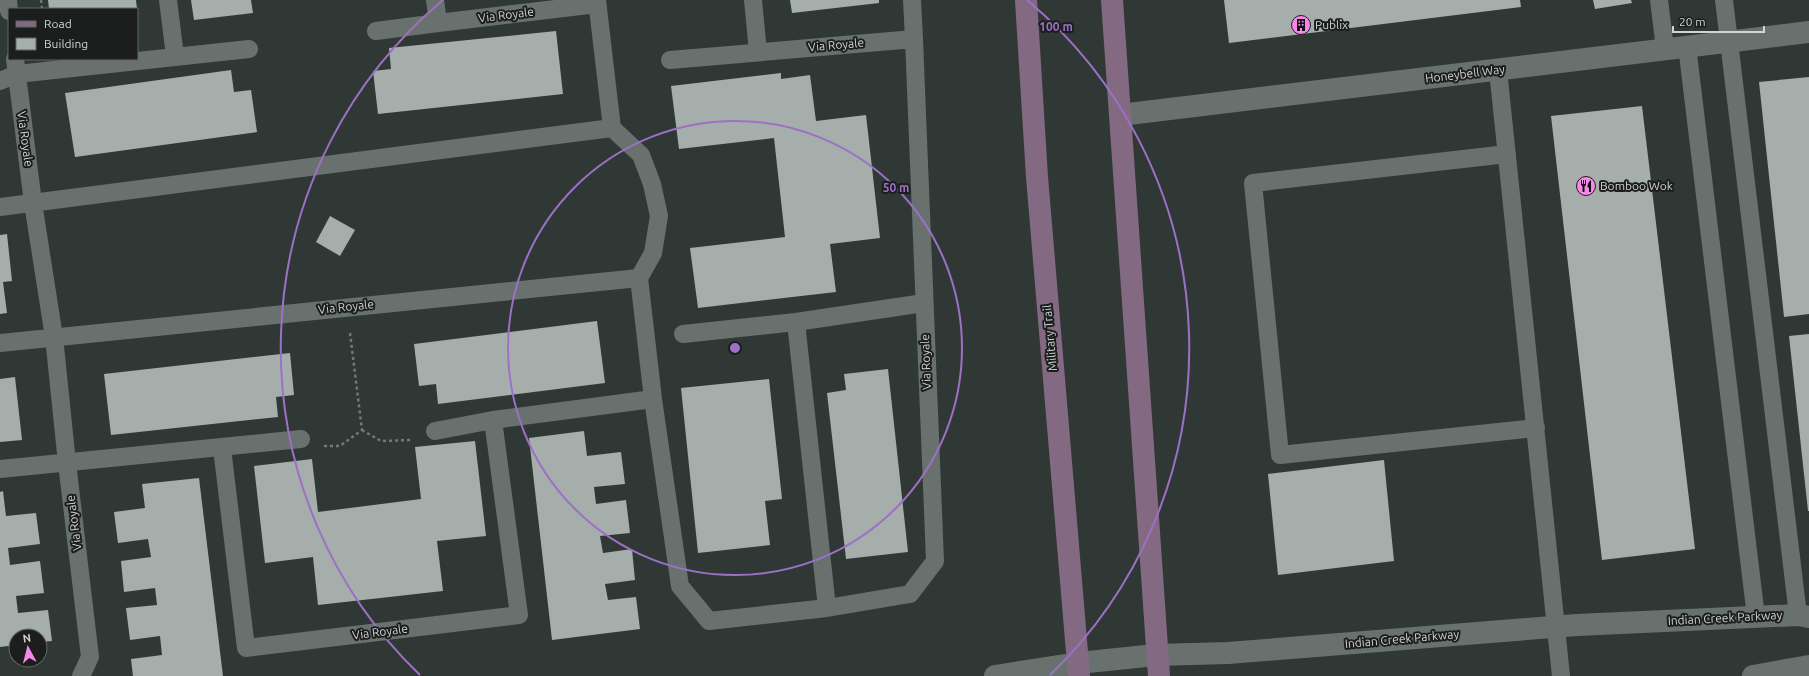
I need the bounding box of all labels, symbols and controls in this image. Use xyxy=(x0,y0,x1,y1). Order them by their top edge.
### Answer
street label: Via Royale xyxy=(477,5,535,24)
legend xyxy=(8,8,138,60)
scale bar xyxy=(1673,8,1764,34)
building icon: Publix xyxy=(1290,14,1312,36)
text: 20 m xyxy=(1679,15,1706,28)
text: Road xyxy=(44,17,72,30)
place label: Publix xyxy=(1315,18,1348,31)
text: 100 m xyxy=(1039,20,1073,33)
street label: Via Royale xyxy=(807,36,864,53)
text: Building xyxy=(44,37,88,50)
street label: Honeybell Way xyxy=(1424,62,1506,85)
street label: Via Royale xyxy=(15,110,36,168)
restaurant icon: Bomboo Wok xyxy=(1575,175,1597,197)
place label: Bomboo Wok xyxy=(1600,179,1673,192)
text: 50 m xyxy=(883,181,909,194)
street label: Via Royale xyxy=(317,297,374,316)
street label: Military Trail xyxy=(1040,304,1059,372)
street label: Via Royale xyxy=(918,334,933,390)
centre of rings xyxy=(728,341,742,355)
street label: Via Royale xyxy=(64,494,83,552)
street label: Indian Creek Parkway xyxy=(1667,608,1783,627)
street label: Via Royale xyxy=(351,622,409,641)
street label: Indian Creek Parkway xyxy=(1344,627,1460,650)
north arrow xyxy=(8,628,48,668)
text: N xyxy=(22,632,32,645)

